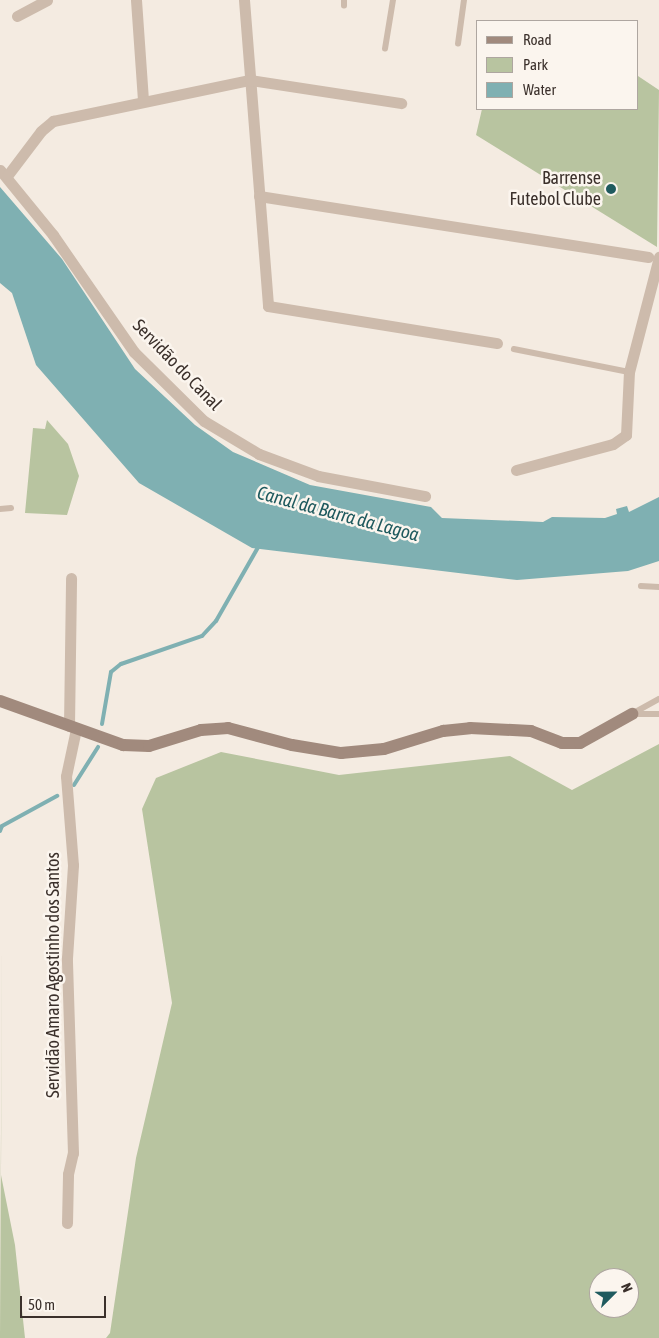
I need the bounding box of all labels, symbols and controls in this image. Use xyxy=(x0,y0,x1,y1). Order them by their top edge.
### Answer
legend xyxy=(477,20,639,110)
text: Road xyxy=(523,31,552,48)
text: Park xyxy=(523,56,548,73)
text: Water xyxy=(523,81,556,98)
place label: Barrense Futebol Clube xyxy=(510,168,601,210)
marker: Barrense Futebol Clube xyxy=(605,183,617,195)
street label: Servidão do Canal xyxy=(128,315,226,415)
water label: Canal da Barra da Lagoa xyxy=(255,481,421,547)
street label: Servidão Amaro Agostinho dos Santos xyxy=(42,852,64,1098)
north arrow xyxy=(589,1268,639,1318)
text: N xyxy=(618,1281,636,1294)
scale bar xyxy=(22,1286,109,1318)
text: 50 m xyxy=(28,1296,55,1313)

